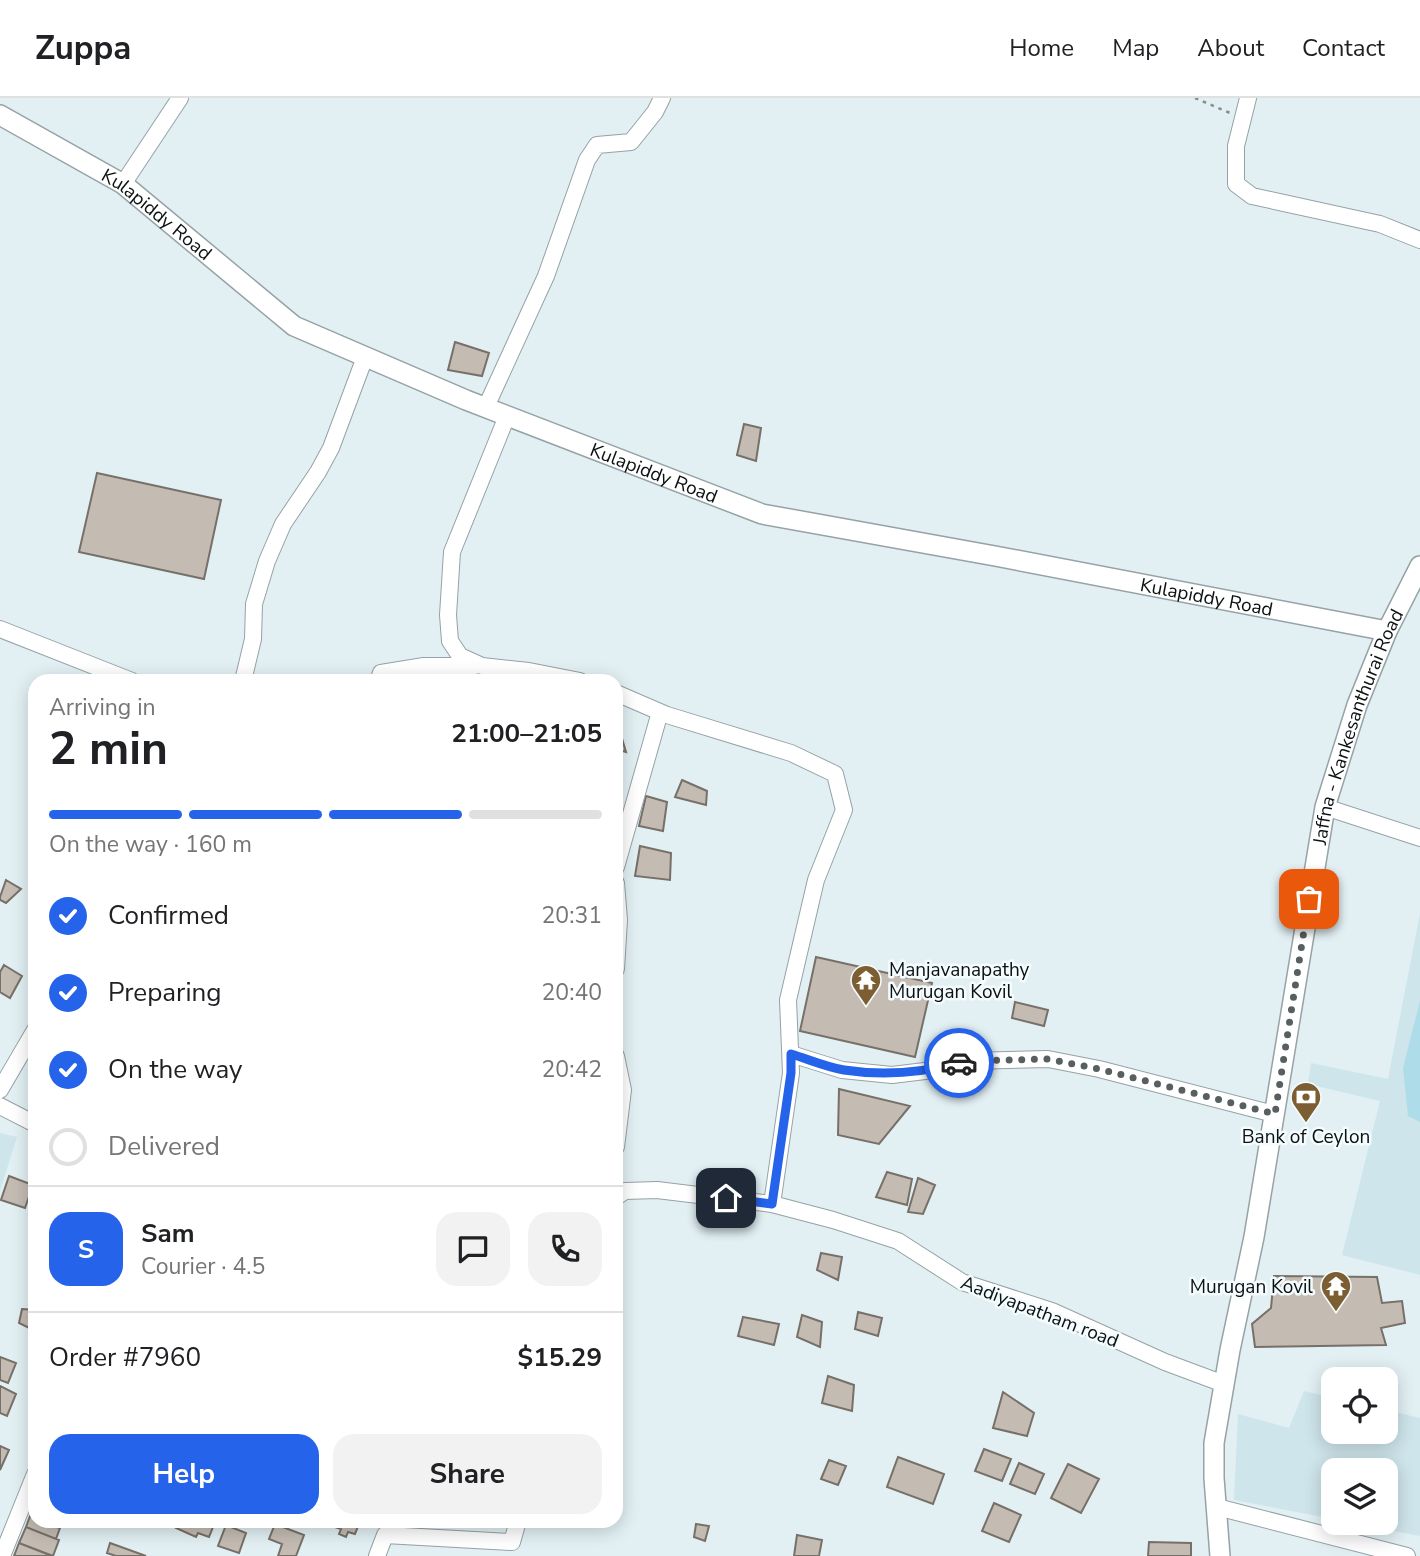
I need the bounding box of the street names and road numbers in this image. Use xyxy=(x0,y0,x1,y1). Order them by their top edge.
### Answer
street label: Kulapiddy Road xyxy=(97,163,217,267)
street label: Kulapiddy Road xyxy=(586,437,721,510)
street label: Kulapiddy Road xyxy=(1138,572,1275,623)
street label: Jaffna - Kankesanthurai Road xyxy=(1307,605,1410,848)
street label: Aadiyapatham road xyxy=(957,1270,1122,1354)

